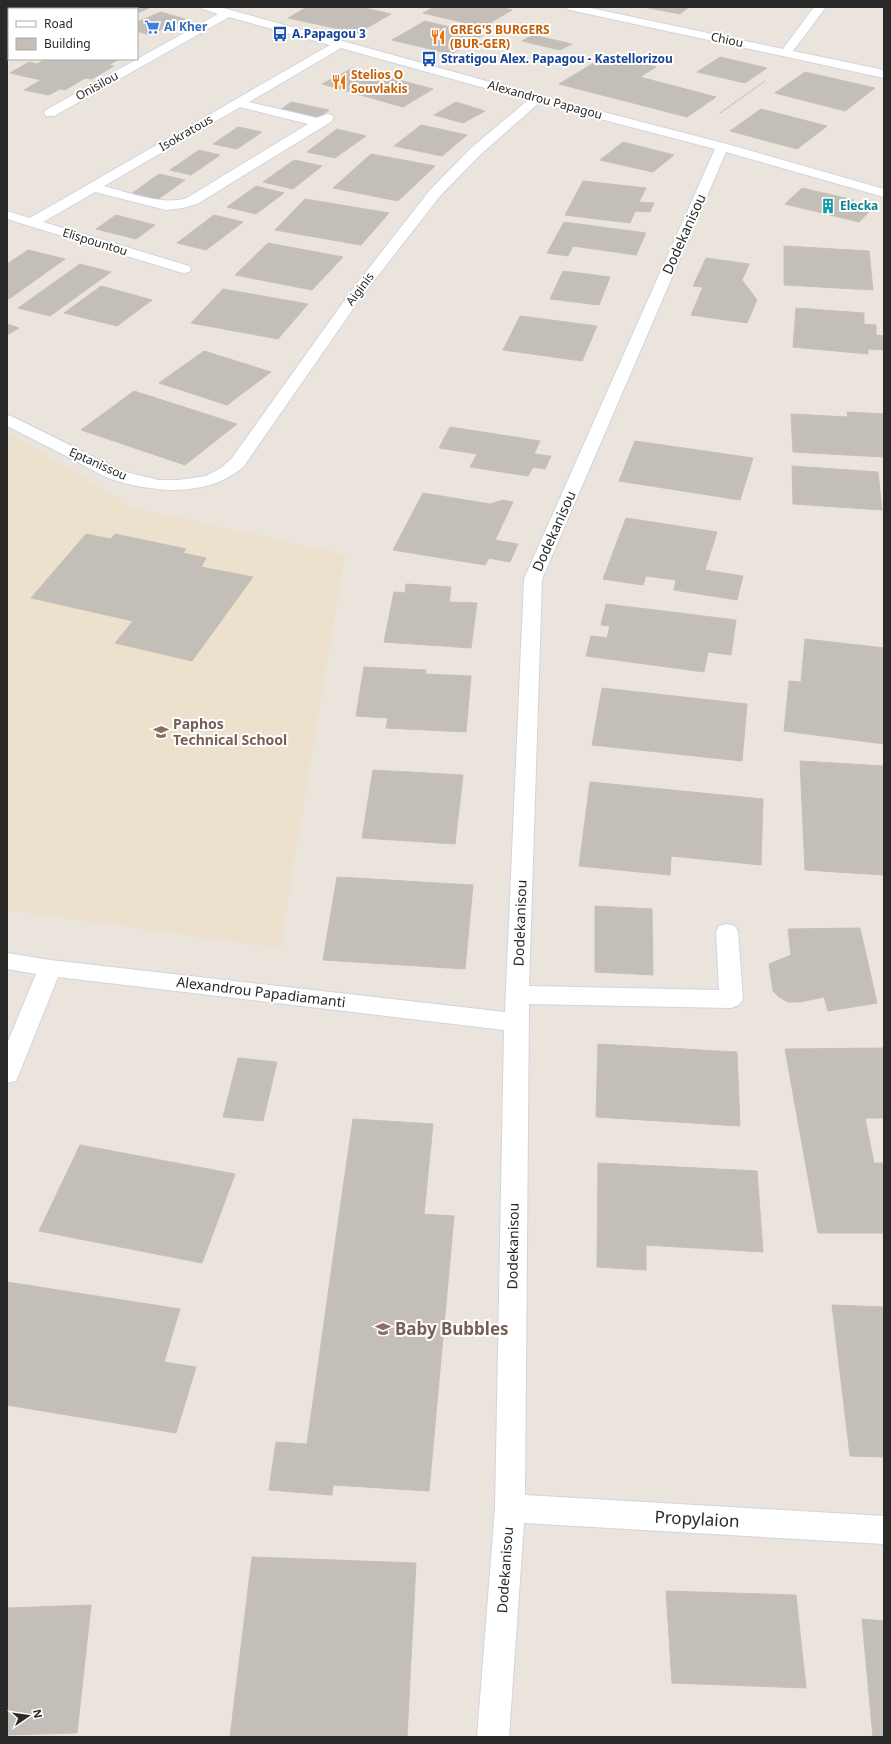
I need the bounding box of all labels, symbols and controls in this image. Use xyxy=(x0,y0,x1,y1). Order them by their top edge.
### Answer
legend xyxy=(8,8,138,60)
text: Road xyxy=(44,15,73,32)
supermarket icon: Al Kher xyxy=(143,18,161,36)
place label: Al Kher xyxy=(164,18,208,35)
place label: GREG'S BURGERS (BUR-GER) xyxy=(450,21,550,52)
bus stop icon: A.Papagou 3 xyxy=(271,25,289,43)
place label: A.Papagou 3 xyxy=(292,25,366,42)
restaurant icon: GREG'S BURGERS (BUR-GER) xyxy=(429,28,447,46)
street label: Chiou xyxy=(709,28,745,51)
text: Building xyxy=(44,35,91,52)
bus stop icon: Stratigou Alex. Papagou - Kastellorizou xyxy=(420,50,438,68)
place label: Stratigou Alex. Papagou - Kastellorizou xyxy=(441,50,673,67)
place label: Stelios O Souvlakis xyxy=(351,66,408,97)
street label: Onisilou xyxy=(72,67,121,104)
restaurant icon: Stelios O Souvlakis xyxy=(330,73,348,91)
street label: Alexandrou Papagou xyxy=(486,76,604,123)
street label: Isokratous xyxy=(156,110,216,155)
street label: Dodekanisou xyxy=(657,190,710,277)
building icon: Elecka xyxy=(819,197,837,215)
place label: Elecka xyxy=(840,197,878,214)
street label: Elispountou xyxy=(61,224,130,259)
street label: Aiginis xyxy=(342,268,378,309)
street label: Eptanissou xyxy=(67,443,130,484)
street label: Dodekanisou xyxy=(527,487,580,574)
place label: Paphos Technical School xyxy=(173,714,287,749)
school or university icon: Paphos Technical School xyxy=(152,723,170,741)
street label: Dodekanisou xyxy=(508,879,531,967)
street label: Alexandrou Papadiamanti xyxy=(175,972,347,1011)
street label: Dodekanisou xyxy=(502,1203,523,1289)
place label: Baby Bubbles xyxy=(395,1317,509,1340)
school or university icon: Baby Bubbles xyxy=(374,1320,392,1338)
street label: Propylaion xyxy=(654,1505,740,1532)
street label: Dodekanisou xyxy=(492,1526,517,1614)
north arrow xyxy=(8,1696,48,1736)
text: N xyxy=(30,1708,47,1720)

